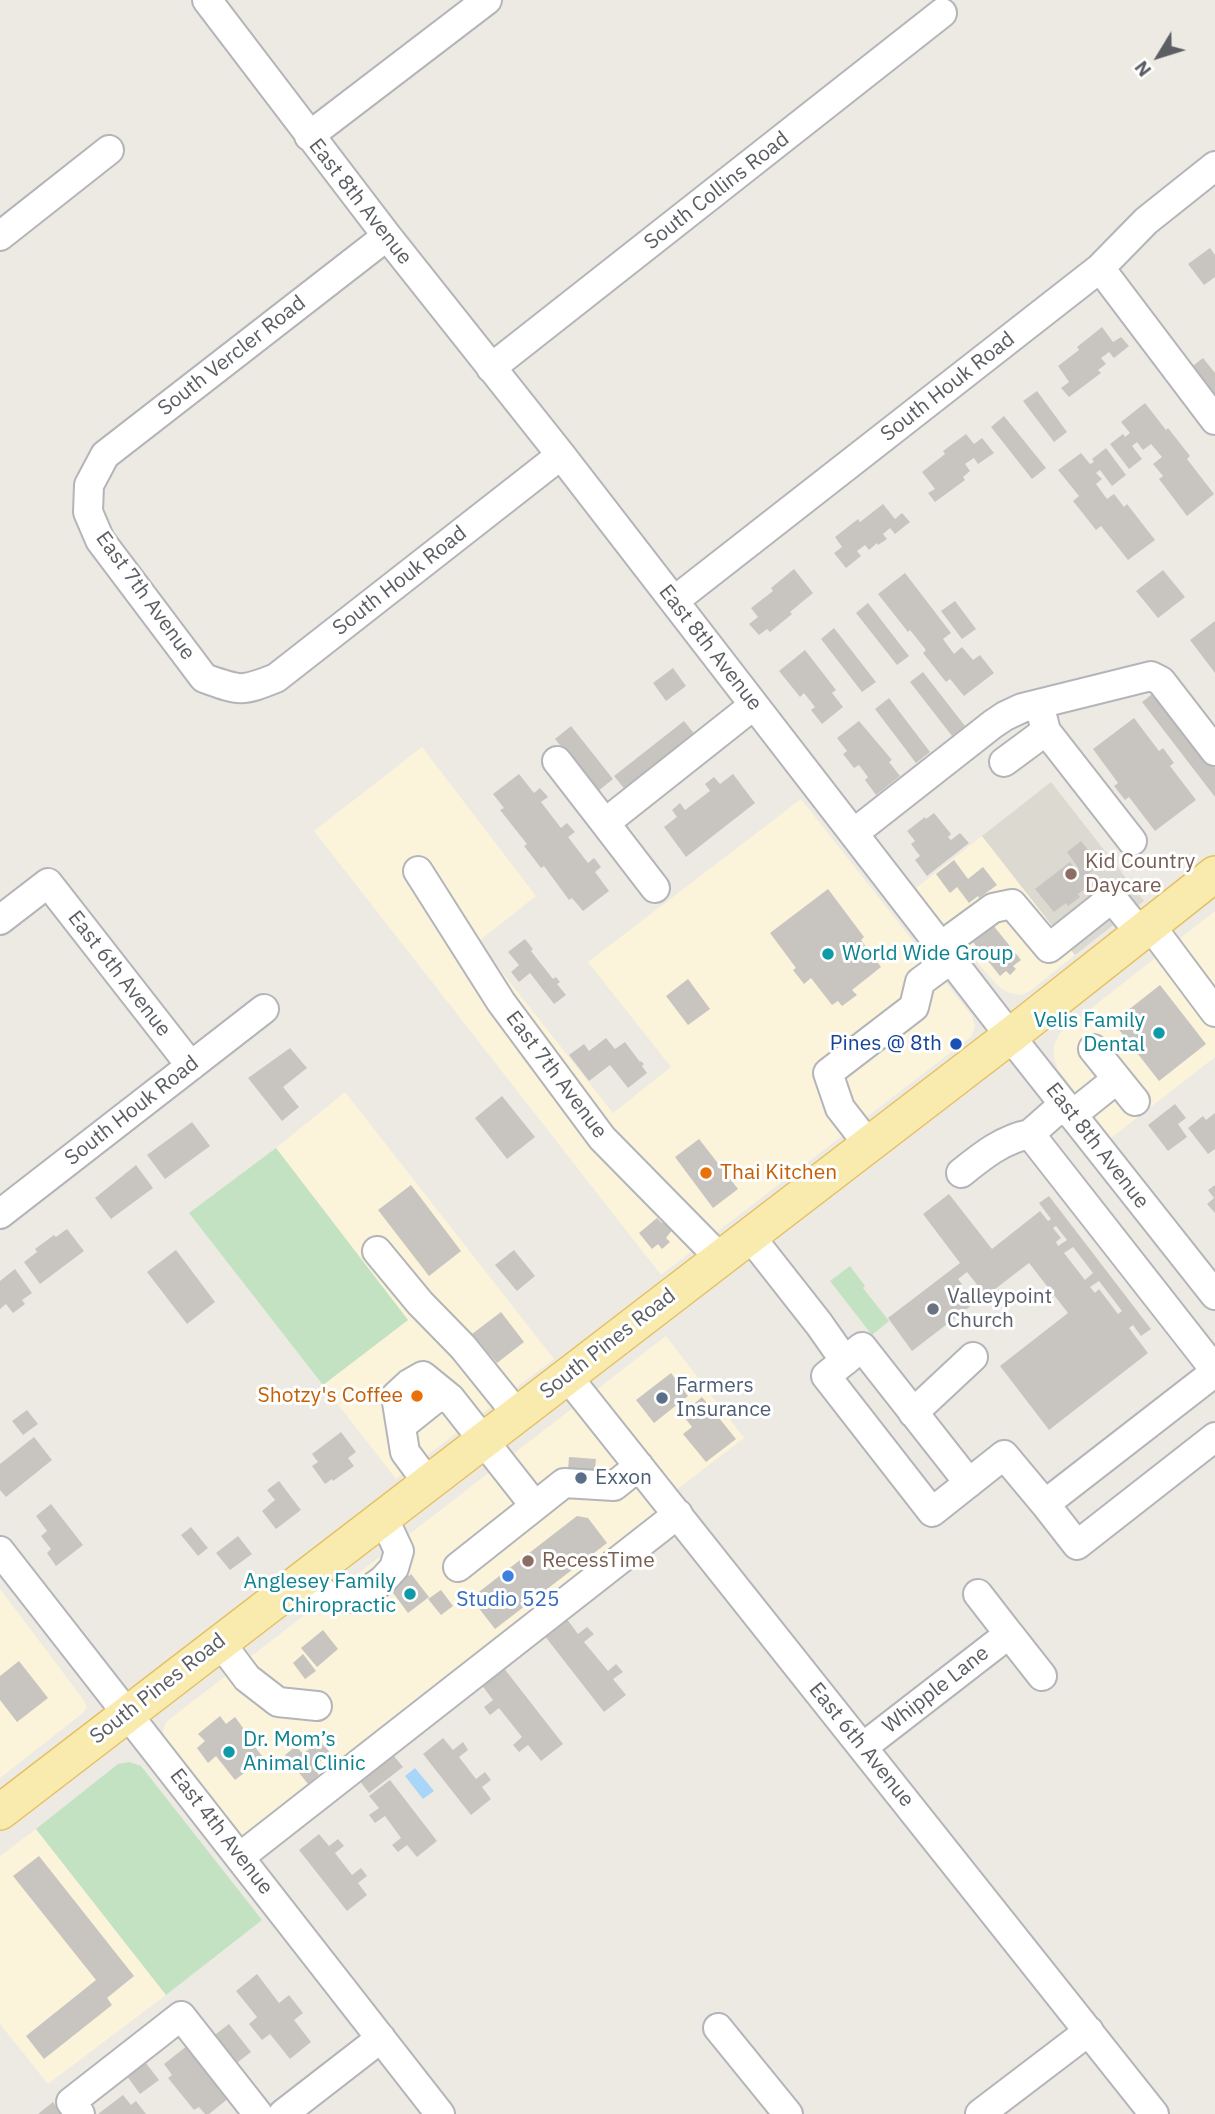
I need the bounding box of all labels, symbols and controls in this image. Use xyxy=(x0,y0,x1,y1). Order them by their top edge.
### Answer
north arrow xyxy=(1124,21,1194,91)
text: N xyxy=(1129,56,1156,82)
street label: South Collins Road xyxy=(640,127,794,255)
street label: East 8th Avenue xyxy=(303,134,417,270)
street label: South Vercler Road xyxy=(153,291,311,421)
street label: South Houk Road xyxy=(876,327,1020,447)
street label: South Houk Road xyxy=(328,521,472,641)
street label: East 7th Avenue xyxy=(90,527,200,665)
street label: East 8th Avenue xyxy=(653,580,767,716)
place label: Kid Country Daycare xyxy=(1085,849,1195,899)
marker: Kid Country Daycare xyxy=(1063,866,1079,882)
street label: East 6th Avenue xyxy=(62,906,176,1042)
place label: World Wide Group xyxy=(842,941,1013,967)
marker: World Wide Group xyxy=(820,946,836,962)
street label: East 7th Avenue xyxy=(500,1006,612,1144)
place label: Velis Family Dental xyxy=(1033,1008,1145,1058)
marker: Velis Family Dental xyxy=(1151,1025,1167,1041)
place label: Pines @ 8th xyxy=(830,1031,942,1057)
marker: Pines @ 8th xyxy=(948,1036,964,1052)
street label: South Houk Road xyxy=(60,1051,204,1171)
street label: East 8th Avenue xyxy=(1040,1078,1154,1214)
place label: Thai Kitchen xyxy=(720,1160,837,1186)
marker: Thai Kitchen xyxy=(698,1165,714,1181)
street label: South Pines Road xyxy=(535,1283,681,1405)
place label: Valleypoint Church xyxy=(947,1284,1052,1334)
marker: Valleypoint Church xyxy=(925,1301,941,1317)
place label: Farmers Insurance xyxy=(676,1373,771,1423)
place label: Shotzy's Coffee xyxy=(258,1383,403,1409)
marker: Shotzy's Coffee xyxy=(409,1388,425,1404)
marker: Farmers Insurance xyxy=(654,1390,670,1406)
place label: Exxon xyxy=(595,1465,652,1491)
marker: Exxon xyxy=(573,1470,589,1486)
place label: RecessTime xyxy=(542,1548,655,1574)
marker: RecessTime xyxy=(520,1553,536,1569)
marker: Studio 525 xyxy=(500,1568,516,1584)
place label: Anglesey Family Chiropractic xyxy=(244,1569,396,1619)
marker: Anglesey Family Chiropractic xyxy=(402,1586,418,1602)
place label: Studio 525 xyxy=(456,1587,560,1613)
street label: South Pines Road xyxy=(85,1628,231,1750)
street label: Whipple Lane xyxy=(878,1641,994,1739)
street label: East 6th Avenue xyxy=(803,1678,919,1812)
place label: Dr. Mom’s Animal Clinic xyxy=(243,1727,366,1777)
marker: Dr. Mom’s Animal Clinic xyxy=(221,1744,237,1760)
street label: East 4th Avenue xyxy=(164,1764,278,1900)

